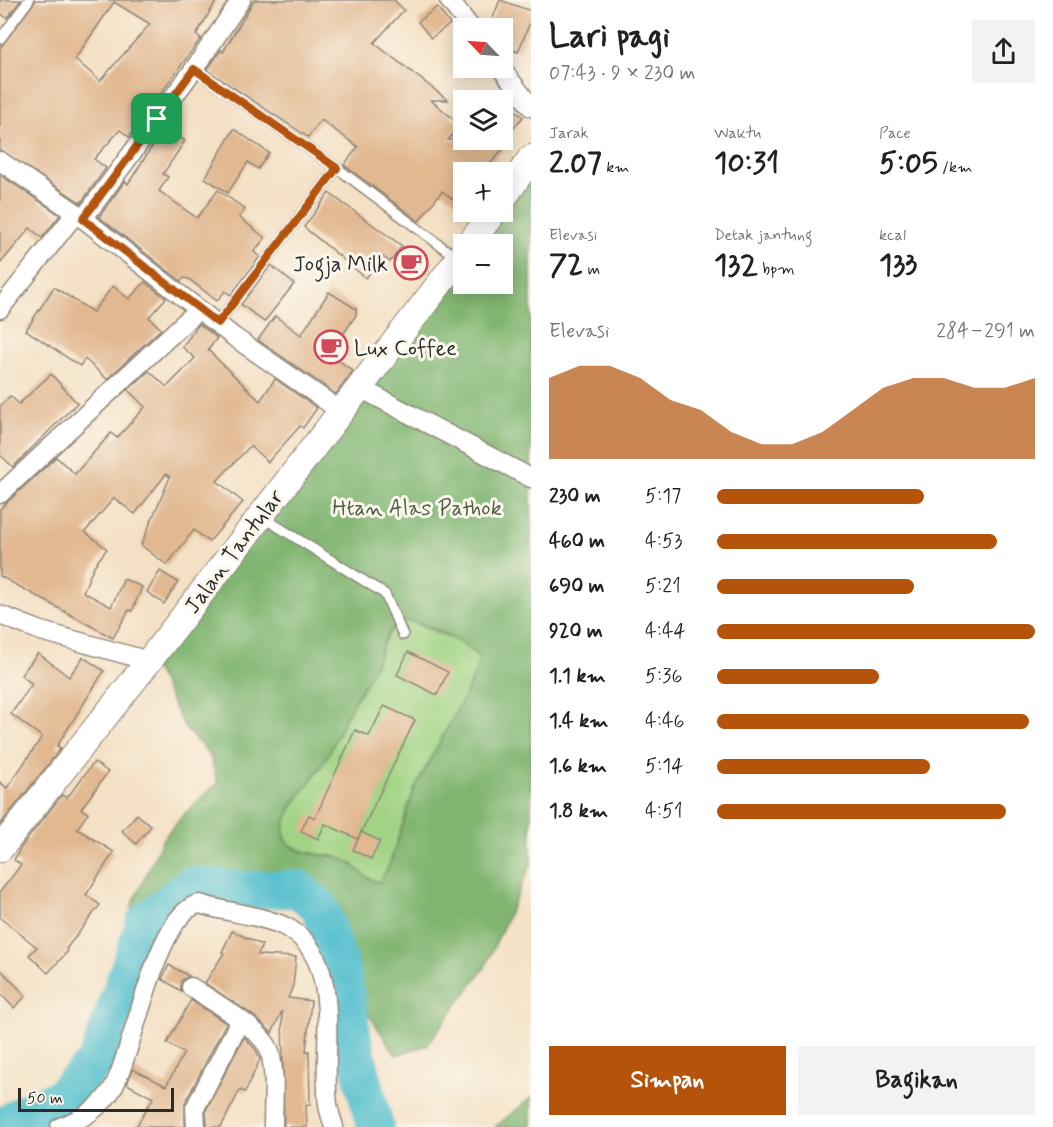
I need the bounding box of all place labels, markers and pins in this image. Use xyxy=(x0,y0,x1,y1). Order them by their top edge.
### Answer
pin xyxy=(131,93,182,144)
cafe icon: Jogja Milk xyxy=(393,245,429,281)
place label: Jogja Milk xyxy=(293,251,388,282)
cafe icon: Lux Coffee xyxy=(313,329,349,365)
place label: Lux Coffee xyxy=(354,335,457,363)

